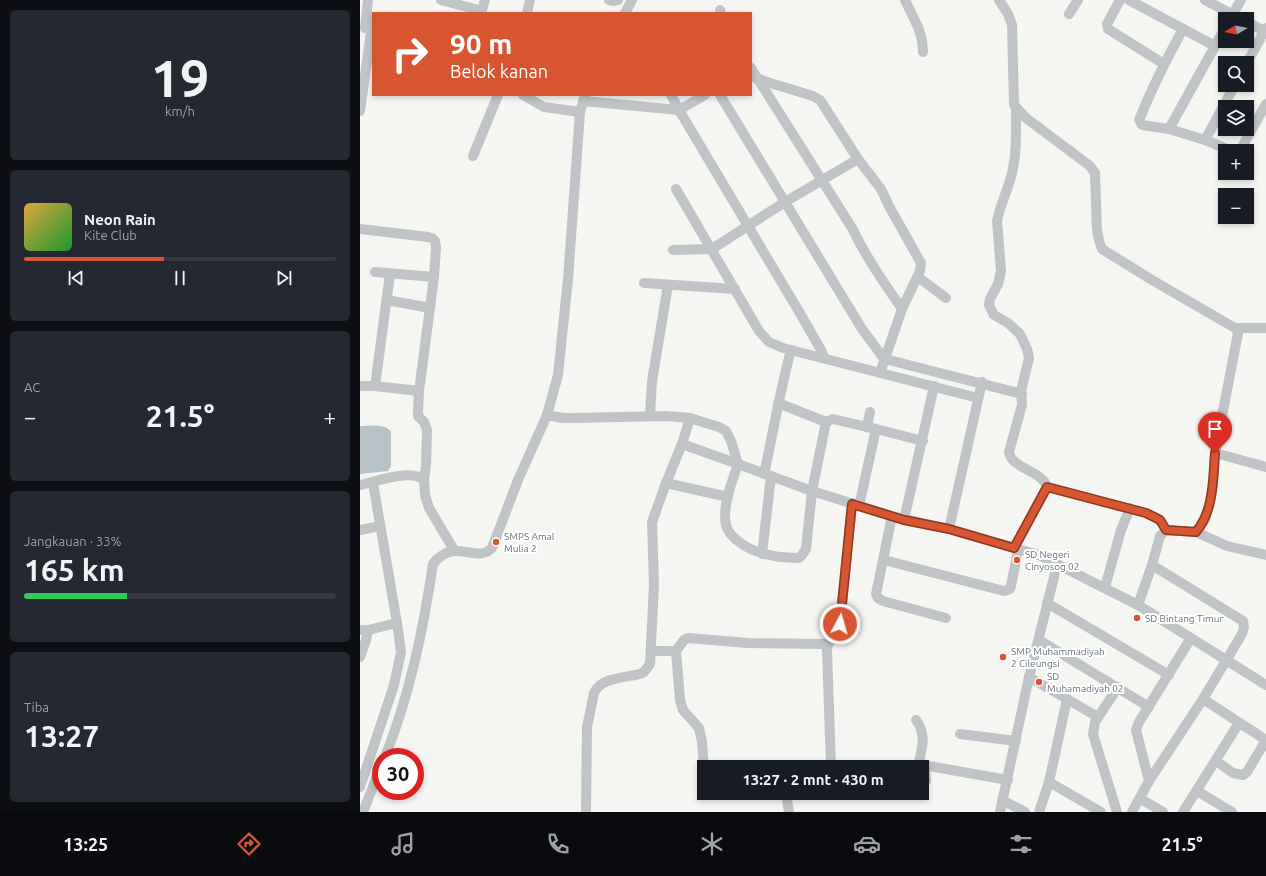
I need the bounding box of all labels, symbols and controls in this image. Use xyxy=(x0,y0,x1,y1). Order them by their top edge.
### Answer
north arrow xyxy=(1218,12,1254,48)
map controls xyxy=(1218,12,1254,224)
icon: right xyxy=(384,28,436,80)
text: 90 m xyxy=(450,28,512,59)
text: 19 xyxy=(151,49,209,107)
button: search xyxy=(1218,56,1254,92)
text: Belok kanan xyxy=(450,61,548,81)
button: layers xyxy=(1218,100,1254,136)
text: km/h xyxy=(165,104,195,118)
button: + xyxy=(1218,144,1254,180)
button: − xyxy=(1218,188,1254,224)
text: Neon Rain xyxy=(84,211,156,228)
text: Kite Club xyxy=(84,228,137,242)
icon: previous xyxy=(65,267,87,289)
icon: pause xyxy=(169,267,191,289)
icon: next xyxy=(273,267,295,289)
text: AC xyxy=(24,380,40,394)
text: 21.5° xyxy=(146,399,214,433)
text: − xyxy=(24,404,36,429)
text: + xyxy=(324,404,336,429)
pin xyxy=(1198,412,1232,453)
icon: arrive xyxy=(1204,418,1226,440)
place label: SMPS Amal Mulia 2 xyxy=(504,531,555,554)
text: Jangkauan · 33% xyxy=(24,534,122,548)
marker: SMPS Amal Mulia 2 xyxy=(491,537,501,547)
place label: SD Negeri Cinyosog 02 xyxy=(1025,549,1079,572)
text: 165 km xyxy=(24,553,125,587)
marker: SD Negeri Cinyosog 02 xyxy=(1012,555,1022,565)
position arrow xyxy=(819,603,861,645)
marker: SD Bintang Timur xyxy=(1132,613,1142,623)
place label: SD Bintang Timur xyxy=(1145,613,1223,624)
place label: SMP Muhammadiyah 2 Cileungsi xyxy=(1011,646,1105,669)
marker: SMP Muhammadiyah 2 Cileungsi xyxy=(998,652,1008,662)
place label: SD Muhamadiyah 02 xyxy=(1047,671,1124,694)
marker: SD Muhamadiyah 02 xyxy=(1034,677,1044,687)
text: Tiba xyxy=(24,700,49,714)
text: 13:27 xyxy=(24,719,99,753)
speed limit sign: 30 xyxy=(372,748,424,800)
text: 13:27 · 2 mnt · 430 m xyxy=(742,771,884,788)
icon: directions xyxy=(235,830,263,858)
icon: music xyxy=(389,830,417,858)
icon: phone xyxy=(544,830,572,858)
icon: climate xyxy=(698,830,726,858)
icon: car xyxy=(853,830,881,858)
icon: filters xyxy=(1007,830,1035,858)
text: 13:25 xyxy=(63,834,108,854)
text: 21.5° xyxy=(1161,834,1203,854)

